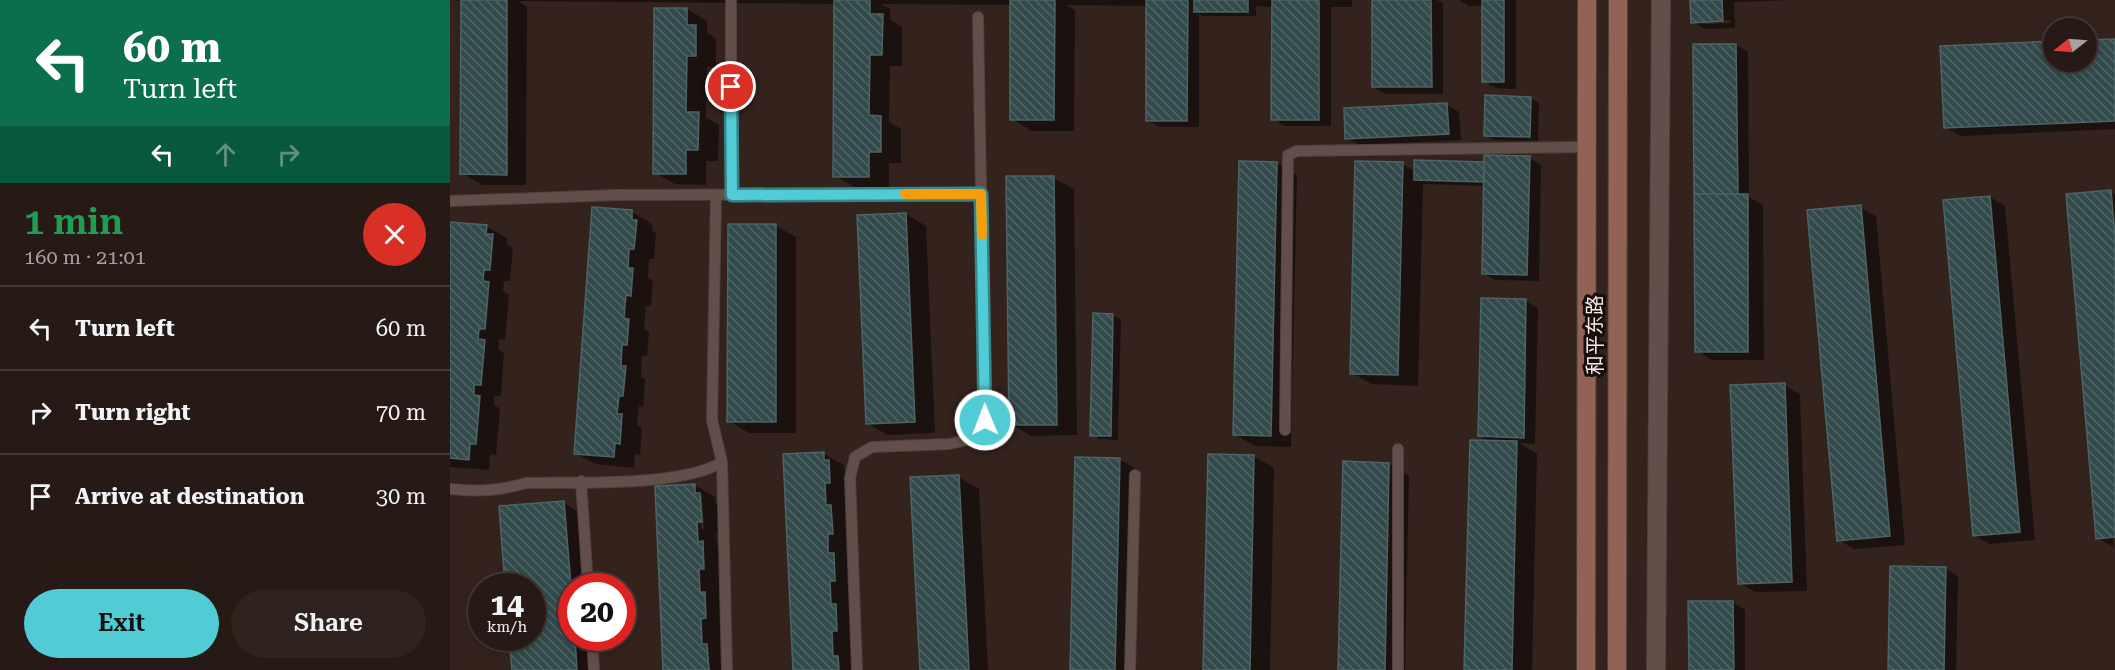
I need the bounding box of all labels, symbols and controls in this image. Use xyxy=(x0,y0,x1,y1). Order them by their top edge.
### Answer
north arrow xyxy=(2043,18,2097,72)
map controls xyxy=(2043,18,2097,72)
text: 60 m xyxy=(123,23,221,72)
icon: left xyxy=(24,24,102,102)
pin xyxy=(705,61,756,112)
icon: arrive xyxy=(714,70,747,103)
text: Turn left xyxy=(123,73,237,105)
icon: left xyxy=(146,138,179,171)
icon: ahead xyxy=(209,138,242,171)
icon: right xyxy=(272,138,305,171)
text: 1 min xyxy=(24,201,123,243)
button: close xyxy=(363,203,426,266)
text: 160 m · 21:01 xyxy=(24,245,146,269)
street label: 和平东路 xyxy=(1583,295,1607,375)
icon: left xyxy=(24,312,57,345)
text: Turn left xyxy=(75,316,175,341)
text: 60 m xyxy=(376,316,426,341)
position arrow xyxy=(953,388,1017,452)
icon: right xyxy=(24,396,57,429)
text: Turn right xyxy=(75,400,190,425)
text: 70 m xyxy=(376,400,426,425)
icon: arrive xyxy=(24,480,57,513)
text: Arrive at destination xyxy=(75,484,304,509)
text: 30 m xyxy=(376,484,426,509)
speed limit sign: 20 xyxy=(558,573,636,651)
text: 14 xyxy=(490,587,524,622)
button: Exit xyxy=(24,589,219,658)
button: Share xyxy=(231,589,426,658)
text: km/h xyxy=(487,618,527,636)

